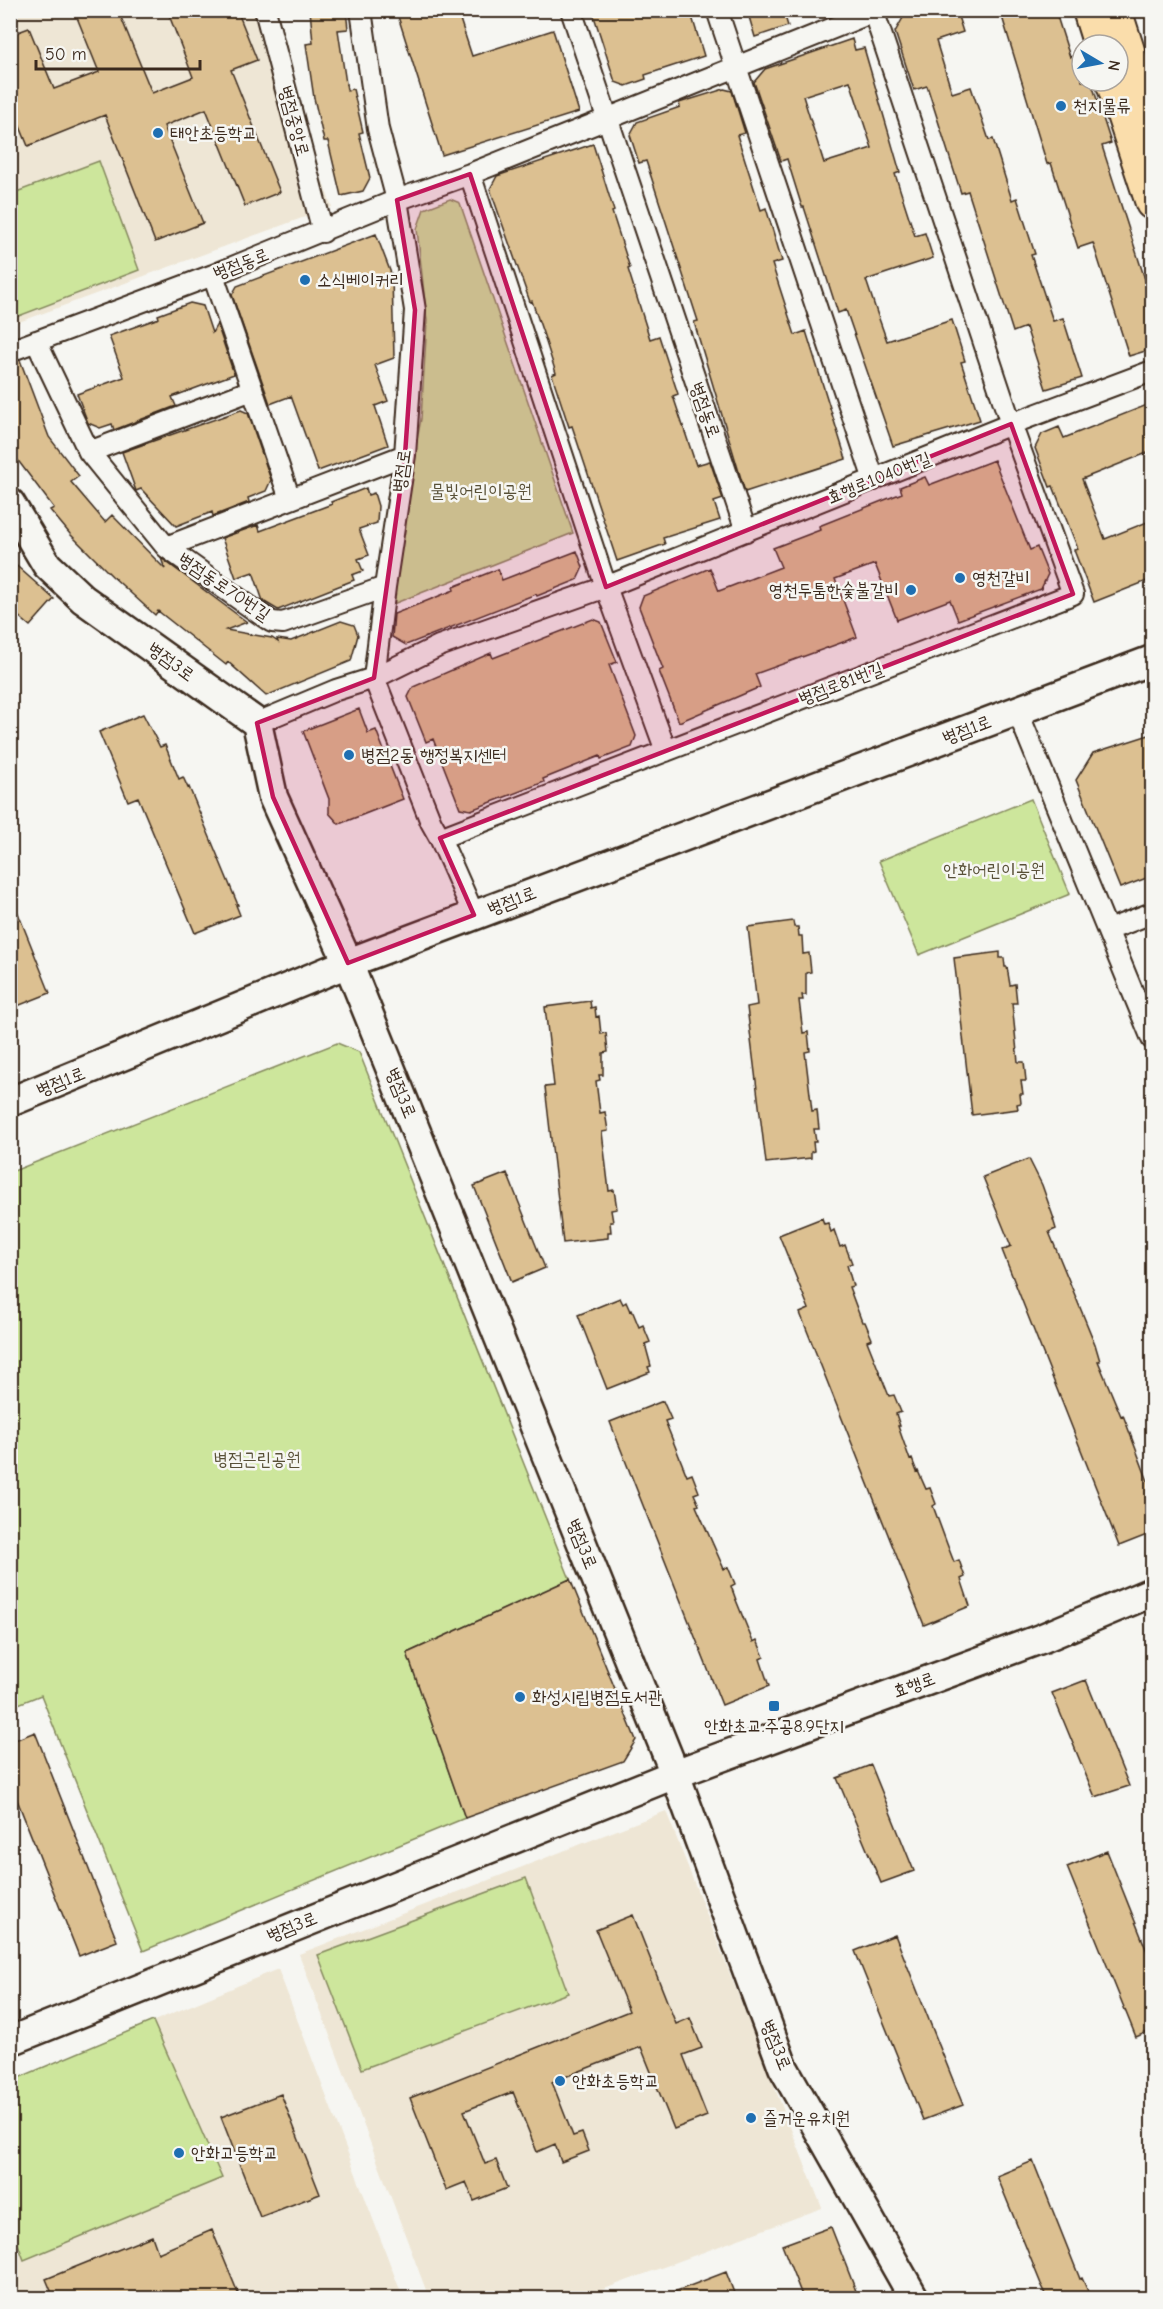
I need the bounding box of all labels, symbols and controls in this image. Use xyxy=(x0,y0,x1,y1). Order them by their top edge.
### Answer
scale bar xyxy=(36,33,200,71)
north arrow xyxy=(1070,33,1130,93)
text: 50 m xyxy=(45,44,87,65)
text: N xyxy=(1104,59,1124,72)
street label: 병점중앙로 xyxy=(274,83,314,159)
place label: 천지물류 xyxy=(1073,96,1131,117)
marker: 천지물류 xyxy=(1054,99,1068,113)
place label: 태안초등학교 xyxy=(170,123,257,144)
marker: 태안초등학교 xyxy=(151,126,165,140)
street label: 병점동로 xyxy=(210,244,272,284)
place label: 소식베이커리 xyxy=(317,270,404,291)
marker: 소식베이커리 xyxy=(298,273,312,287)
street label: 병점동로 xyxy=(686,379,724,441)
street label: 효행로1040번길 xyxy=(824,447,934,508)
street label: 병점로 xyxy=(389,448,415,494)
park label: 물빛어린이공원 xyxy=(430,481,532,502)
street label: 병점동로70번길 xyxy=(174,549,274,626)
place label: 영천갈비 xyxy=(972,568,1030,589)
marker: 영천갈비 xyxy=(953,571,967,585)
place label: 영천두툼한숯불갈비 xyxy=(769,580,899,601)
marker: 영천두툼한숯불갈비 xyxy=(904,583,918,597)
street label: 병점3로 xyxy=(144,638,198,686)
street label: 병점로81번길 xyxy=(796,658,887,710)
street label: 병점1로 xyxy=(940,711,994,749)
place label: 병점2동 행정복지센터 xyxy=(361,745,507,766)
marker: 병점2동 행정복지센터 xyxy=(342,748,356,762)
park label: 안화어린이공원 xyxy=(943,860,1045,881)
street label: 병점1로 xyxy=(485,882,539,920)
street label: 병점1로 xyxy=(34,1063,88,1101)
street label: 병점3로 xyxy=(381,1065,421,1121)
park label: 병점근린공원 xyxy=(214,1449,300,1470)
street label: 병점3로 xyxy=(562,1516,602,1572)
street label: 효행로 xyxy=(890,1668,938,1702)
place label: 화성시립병점도서관 xyxy=(532,1687,662,1708)
marker: 화성시립병점도서관 xyxy=(513,1690,527,1704)
marker: 안화초교.주공8.9단지 xyxy=(767,1699,781,1713)
place label: 안화초교.주공8.9단지 xyxy=(704,1716,844,1737)
street label: 병점3로 xyxy=(264,1907,320,1947)
street label: 병점3로 xyxy=(756,2017,796,2073)
place label: 안화초등학교 xyxy=(572,2071,659,2092)
marker: 안화초등학교 xyxy=(553,2074,567,2088)
place label: 즐거운유치원 xyxy=(763,2108,850,2129)
marker: 즐거운유치원 xyxy=(744,2111,758,2125)
place label: 안화고등학교 xyxy=(191,2143,278,2164)
marker: 안화고등학교 xyxy=(172,2146,186,2160)

